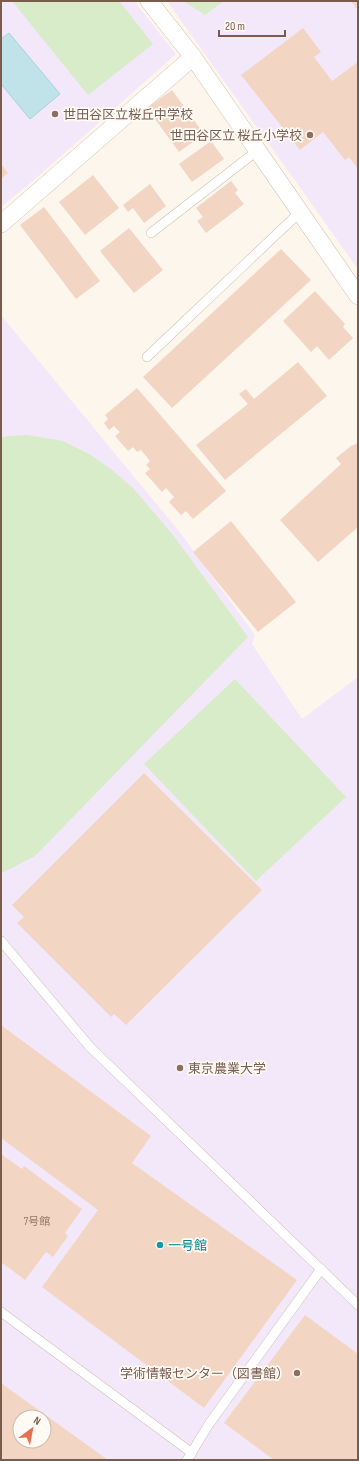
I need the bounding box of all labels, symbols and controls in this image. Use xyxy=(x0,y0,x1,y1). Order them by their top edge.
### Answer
scale bar xyxy=(219,12,285,38)
text: 20 m xyxy=(225,19,245,34)
place label: 世田谷区立桜丘中学校 xyxy=(63,107,193,123)
marker: 世田谷区立桜丘中学校 xyxy=(50,109,60,119)
place label: 世田谷区立 桜丘小学校 xyxy=(170,128,302,144)
marker: 世田谷区立 桜丘小学校 xyxy=(305,130,315,140)
place label: 東京農業大学 xyxy=(188,1061,266,1077)
marker: 東京農業大学 xyxy=(175,1063,185,1073)
house number: 7号館 xyxy=(24,1215,50,1228)
place label: 一号館 xyxy=(168,1238,207,1254)
marker: 一号館 xyxy=(155,1240,165,1250)
place label: 学術情報センター（図書館） xyxy=(120,1366,289,1382)
marker: 学術情報センター（図書館） xyxy=(292,1368,302,1378)
north arrow xyxy=(12,1409,52,1449)
text: N xyxy=(31,1414,43,1428)

